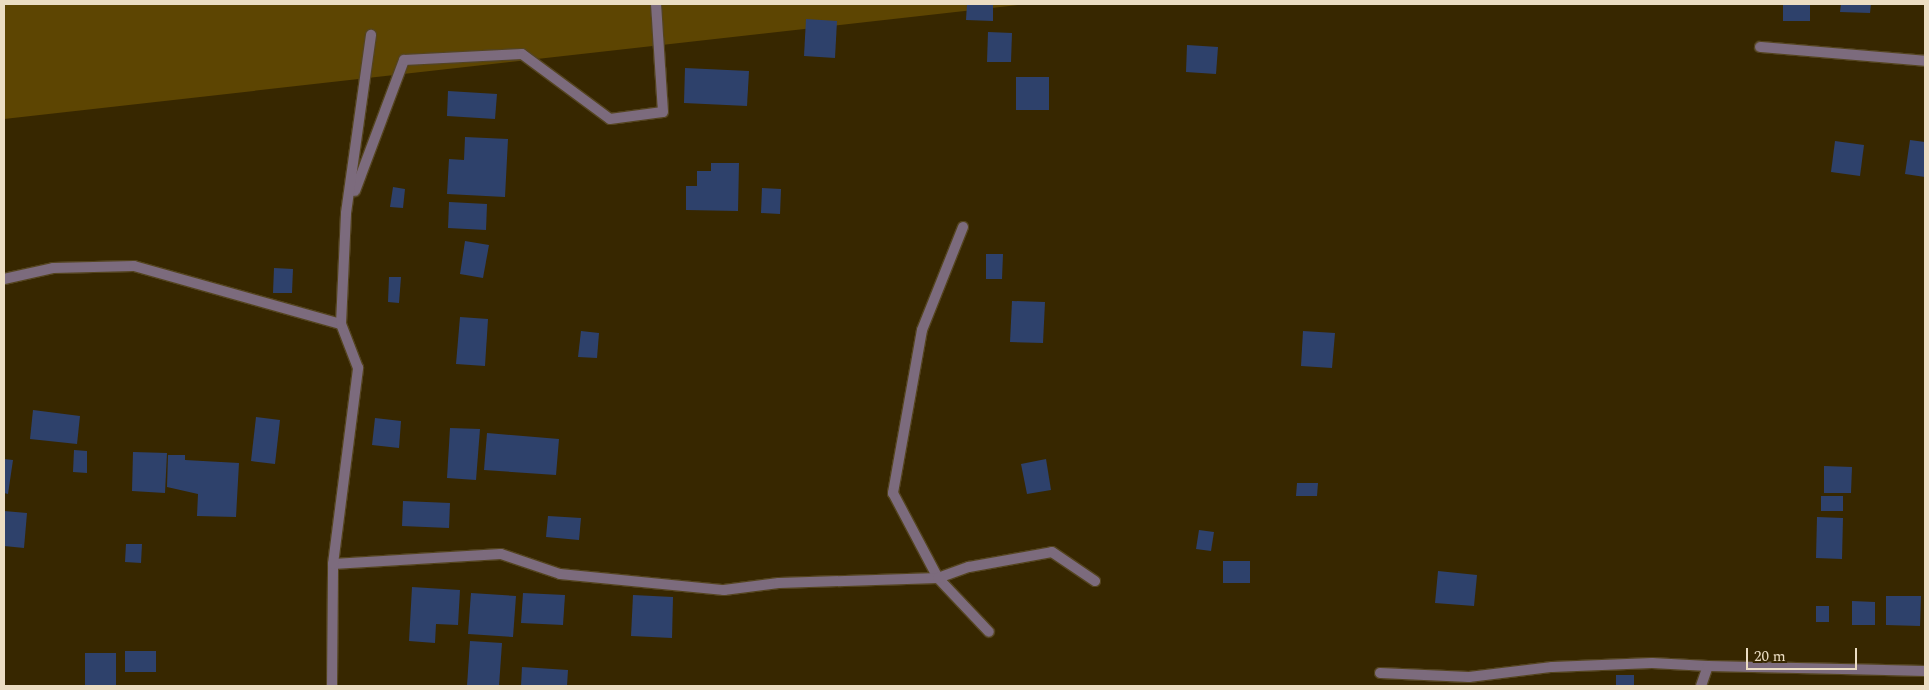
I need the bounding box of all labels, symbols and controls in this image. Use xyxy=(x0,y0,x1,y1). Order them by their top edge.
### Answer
scale bar xyxy=(1749,638,1860,670)
text: 20 m xyxy=(1754,645,1786,668)

